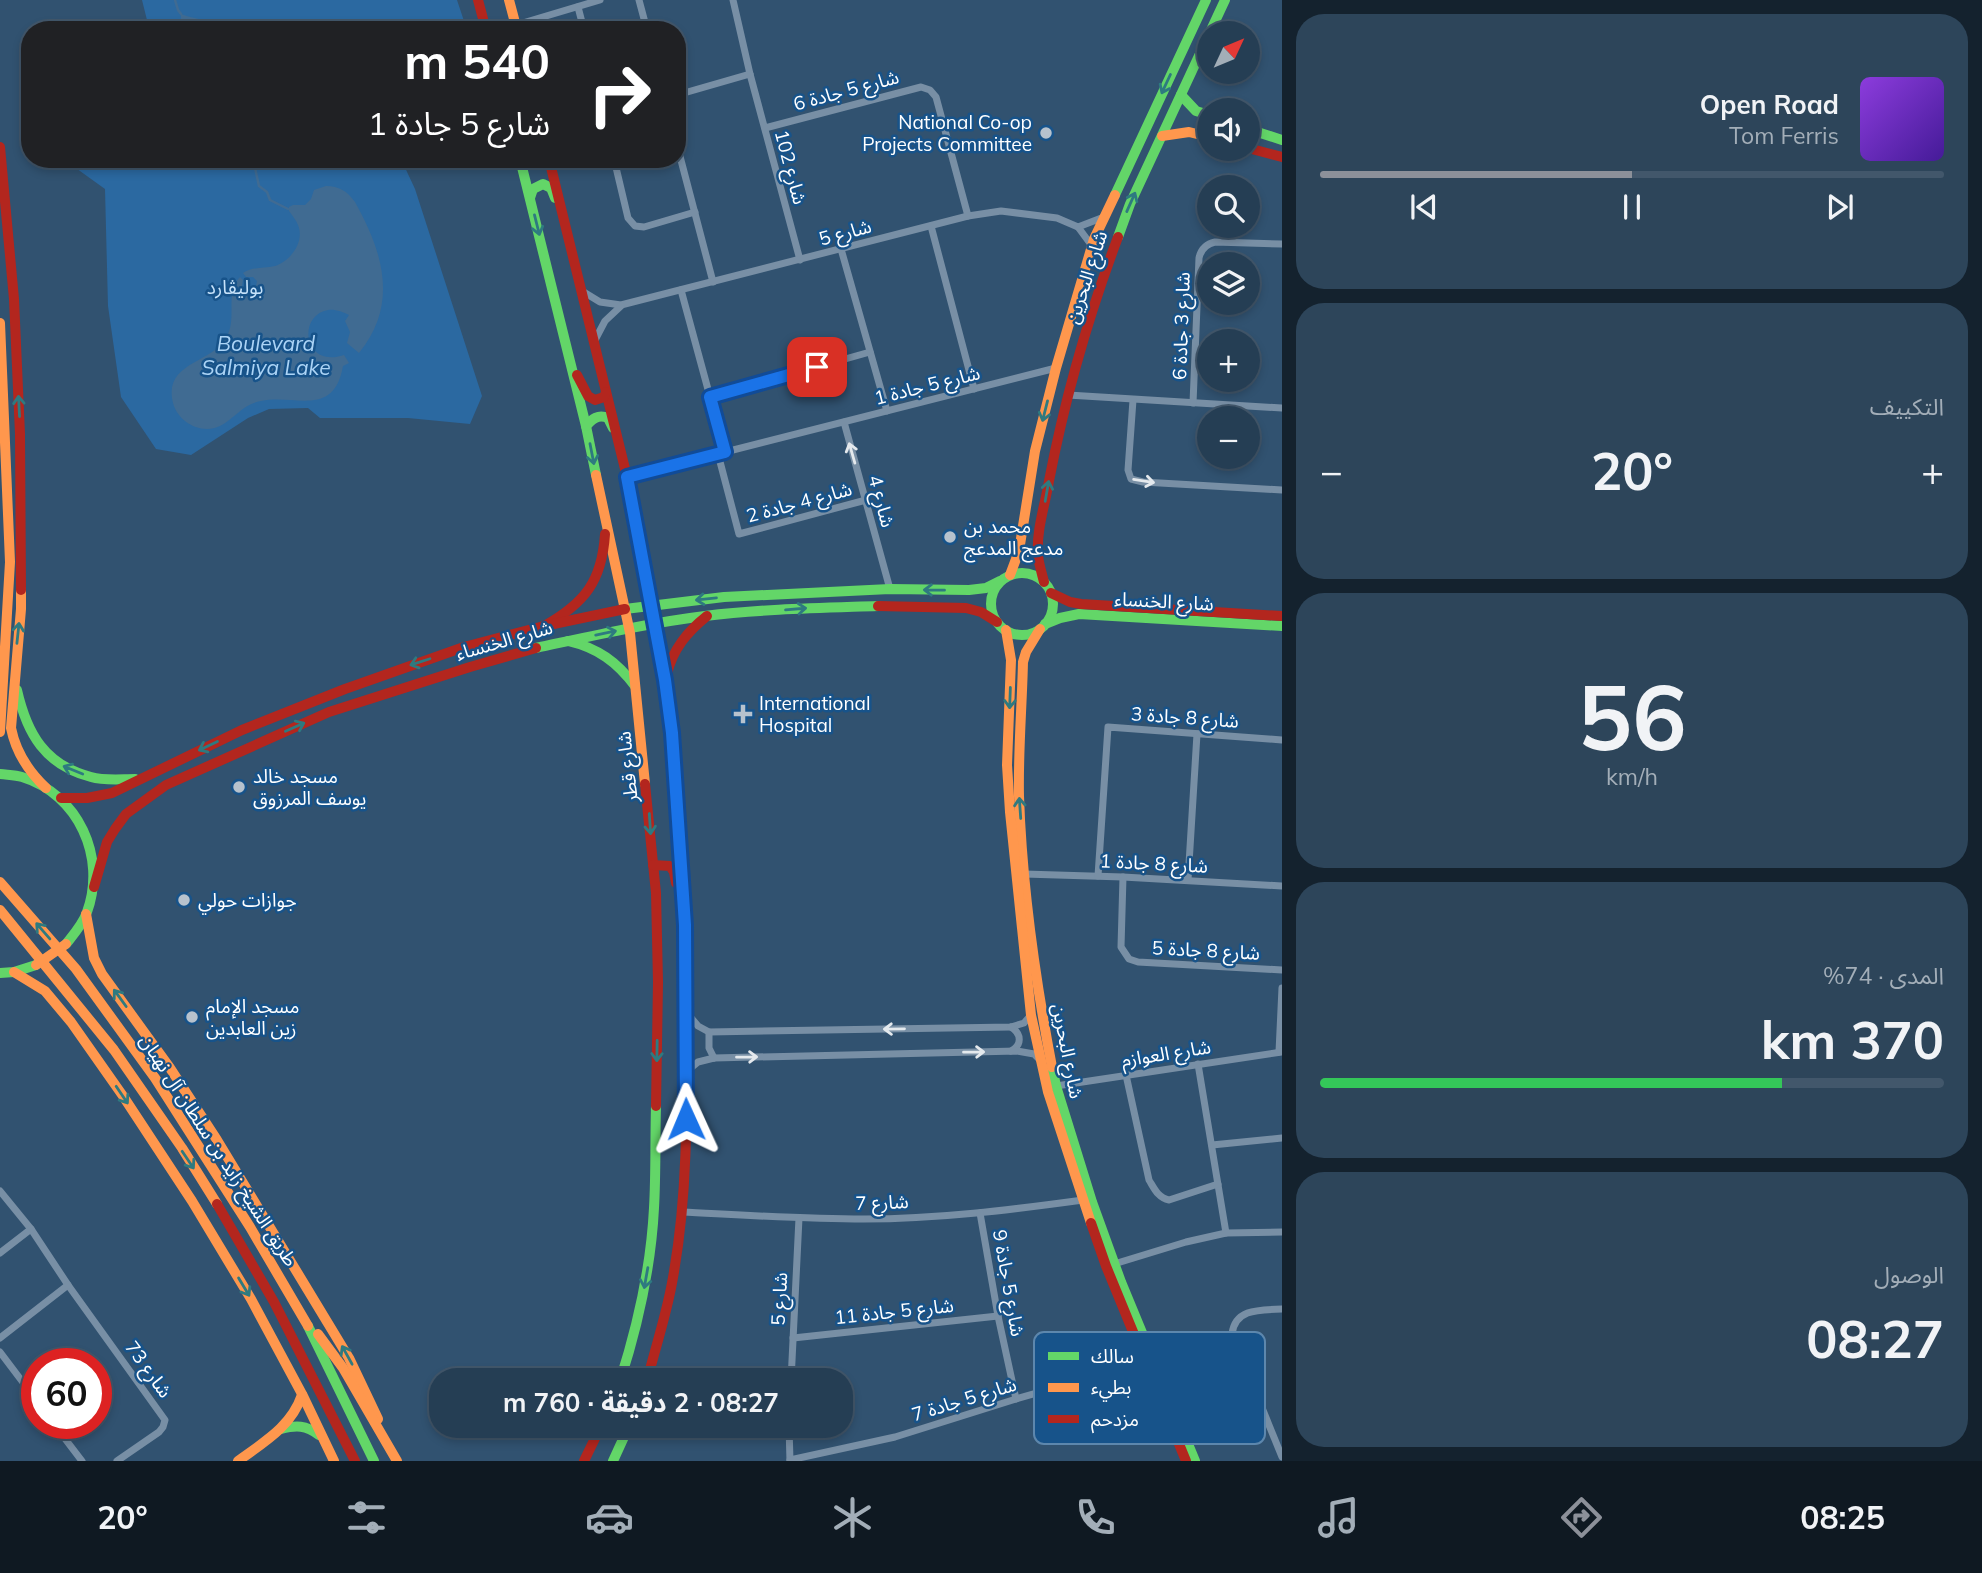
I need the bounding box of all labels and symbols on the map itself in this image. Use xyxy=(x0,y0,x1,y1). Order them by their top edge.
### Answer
north arrow xyxy=(1197,21,1260,84)
street label: شارع 5 جادة 6 xyxy=(791,64,902,118)
one-way arrow xyxy=(1159,73,1172,94)
place label: National Co-op Projects Committee xyxy=(862,110,1032,156)
marker: National Co-op Projects Committee xyxy=(1038,125,1054,141)
street label: شارع 102 xyxy=(768,127,812,207)
one-way arrow xyxy=(1125,192,1138,213)
street label: شارع 5 xyxy=(816,213,874,252)
one-way arrow xyxy=(531,214,544,236)
street label: شارع البحرين xyxy=(1060,227,1114,327)
street label: شارع 3 جادة 6 xyxy=(1167,272,1197,381)
park label: بوليڤارد xyxy=(207,275,263,299)
water label: Boulevard Salmiya Lake xyxy=(201,330,331,380)
pin xyxy=(787,337,847,397)
street label: شارع 5 جادة 1 xyxy=(872,360,983,412)
one-way arrow xyxy=(12,395,25,418)
one-way arrow xyxy=(1038,399,1051,422)
one-way arrow xyxy=(586,442,599,465)
one-way arrow xyxy=(845,442,858,464)
street label: شارع 4 xyxy=(862,472,901,530)
one-way arrow xyxy=(1132,475,1154,488)
street label: شارع 4 جادة 2 xyxy=(744,476,855,530)
one-way arrow xyxy=(1041,480,1054,502)
place label: محمد بن مدعج المدعج xyxy=(964,514,1063,563)
marker: محمد بن مدعج المدعج xyxy=(942,529,958,545)
one-way arrow xyxy=(922,583,945,597)
street label: شارع الخنساء xyxy=(1114,586,1214,618)
one-way arrow xyxy=(696,593,718,606)
one-way arrow xyxy=(785,602,807,615)
street label: شارع الخنساء xyxy=(453,615,556,667)
one-way arrow xyxy=(12,622,25,645)
one-way arrow xyxy=(594,625,617,639)
one-way arrow xyxy=(409,657,431,669)
one-way arrow xyxy=(1003,686,1016,709)
place label: International Hospital xyxy=(759,691,870,737)
street label: شارع 8 جادة 3 xyxy=(1130,701,1240,735)
marker: International Hospital xyxy=(733,704,753,724)
one-way arrow xyxy=(284,720,305,733)
street label: شارع قطر xyxy=(611,730,645,805)
one-way arrow xyxy=(198,740,219,753)
one-way arrow xyxy=(63,762,84,775)
place label: مسجد خالد يوسف المرزوق xyxy=(253,764,367,810)
marker: مسجد خالد يوسف المرزوق xyxy=(231,779,247,795)
one-way arrow xyxy=(1013,797,1026,820)
one-way arrow xyxy=(644,812,657,834)
street label: شارع 8 جادة 1 xyxy=(1099,848,1209,880)
place label: جوازات حولي xyxy=(198,888,297,915)
marker: جوازات حولي xyxy=(176,892,192,908)
one-way arrow xyxy=(35,922,51,940)
street label: شارع 8 جادة 5 xyxy=(1151,935,1261,967)
one-way arrow xyxy=(112,989,127,1008)
place label: مسجد الإمام زين العابدين xyxy=(206,994,300,1040)
street label: شارع البحرين xyxy=(1045,1001,1089,1101)
marker: مسجد الإمام زين العابدين xyxy=(184,1009,200,1025)
one-way arrow xyxy=(882,1022,905,1036)
street label: طريق الشيخ زايد بن سلطان آل نهيان xyxy=(132,1029,303,1272)
street label: شارع العوازم xyxy=(1120,1034,1213,1075)
one-way arrow xyxy=(650,1039,664,1062)
one-way arrow xyxy=(963,1046,986,1059)
one-way arrow xyxy=(735,1050,758,1064)
position arrow xyxy=(649,1082,723,1156)
one-way arrow xyxy=(115,1085,130,1104)
one-way arrow xyxy=(181,1150,196,1169)
street label: شارع 7 xyxy=(855,1189,909,1217)
street label: شارع 5 جادة 9 xyxy=(986,1228,1030,1339)
one-way arrow xyxy=(639,1266,652,1289)
street label: شارع 5 xyxy=(766,1272,794,1326)
one-way arrow xyxy=(237,1277,251,1297)
street label: شارع 5 جادة 11 xyxy=(833,1293,955,1331)
legend xyxy=(1034,1332,1265,1444)
street label: شارع 73 xyxy=(119,1336,178,1403)
text: سالك xyxy=(1091,1344,1134,1368)
one-way arrow xyxy=(340,1345,354,1366)
speed limit sign: 60 xyxy=(21,1348,112,1439)
street label: شارع 5 جادة 7 xyxy=(909,1372,1020,1428)
text: بطيء xyxy=(1091,1375,1131,1402)
text: مزدحم xyxy=(1091,1407,1139,1434)

